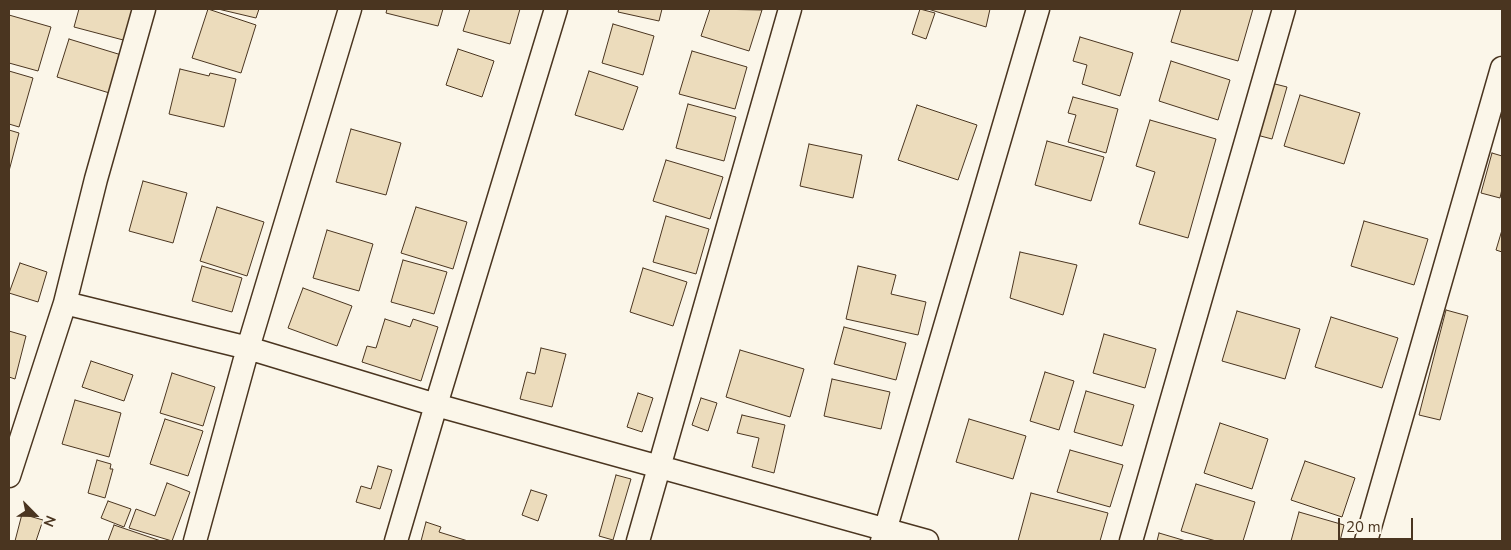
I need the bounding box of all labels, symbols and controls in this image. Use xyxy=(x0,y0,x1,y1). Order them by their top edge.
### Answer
north arrow xyxy=(10,490,60,540)
scale bar xyxy=(1341,508,1416,540)
text: N xyxy=(38,513,60,530)
text: 20 m xyxy=(1346,517,1381,537)

